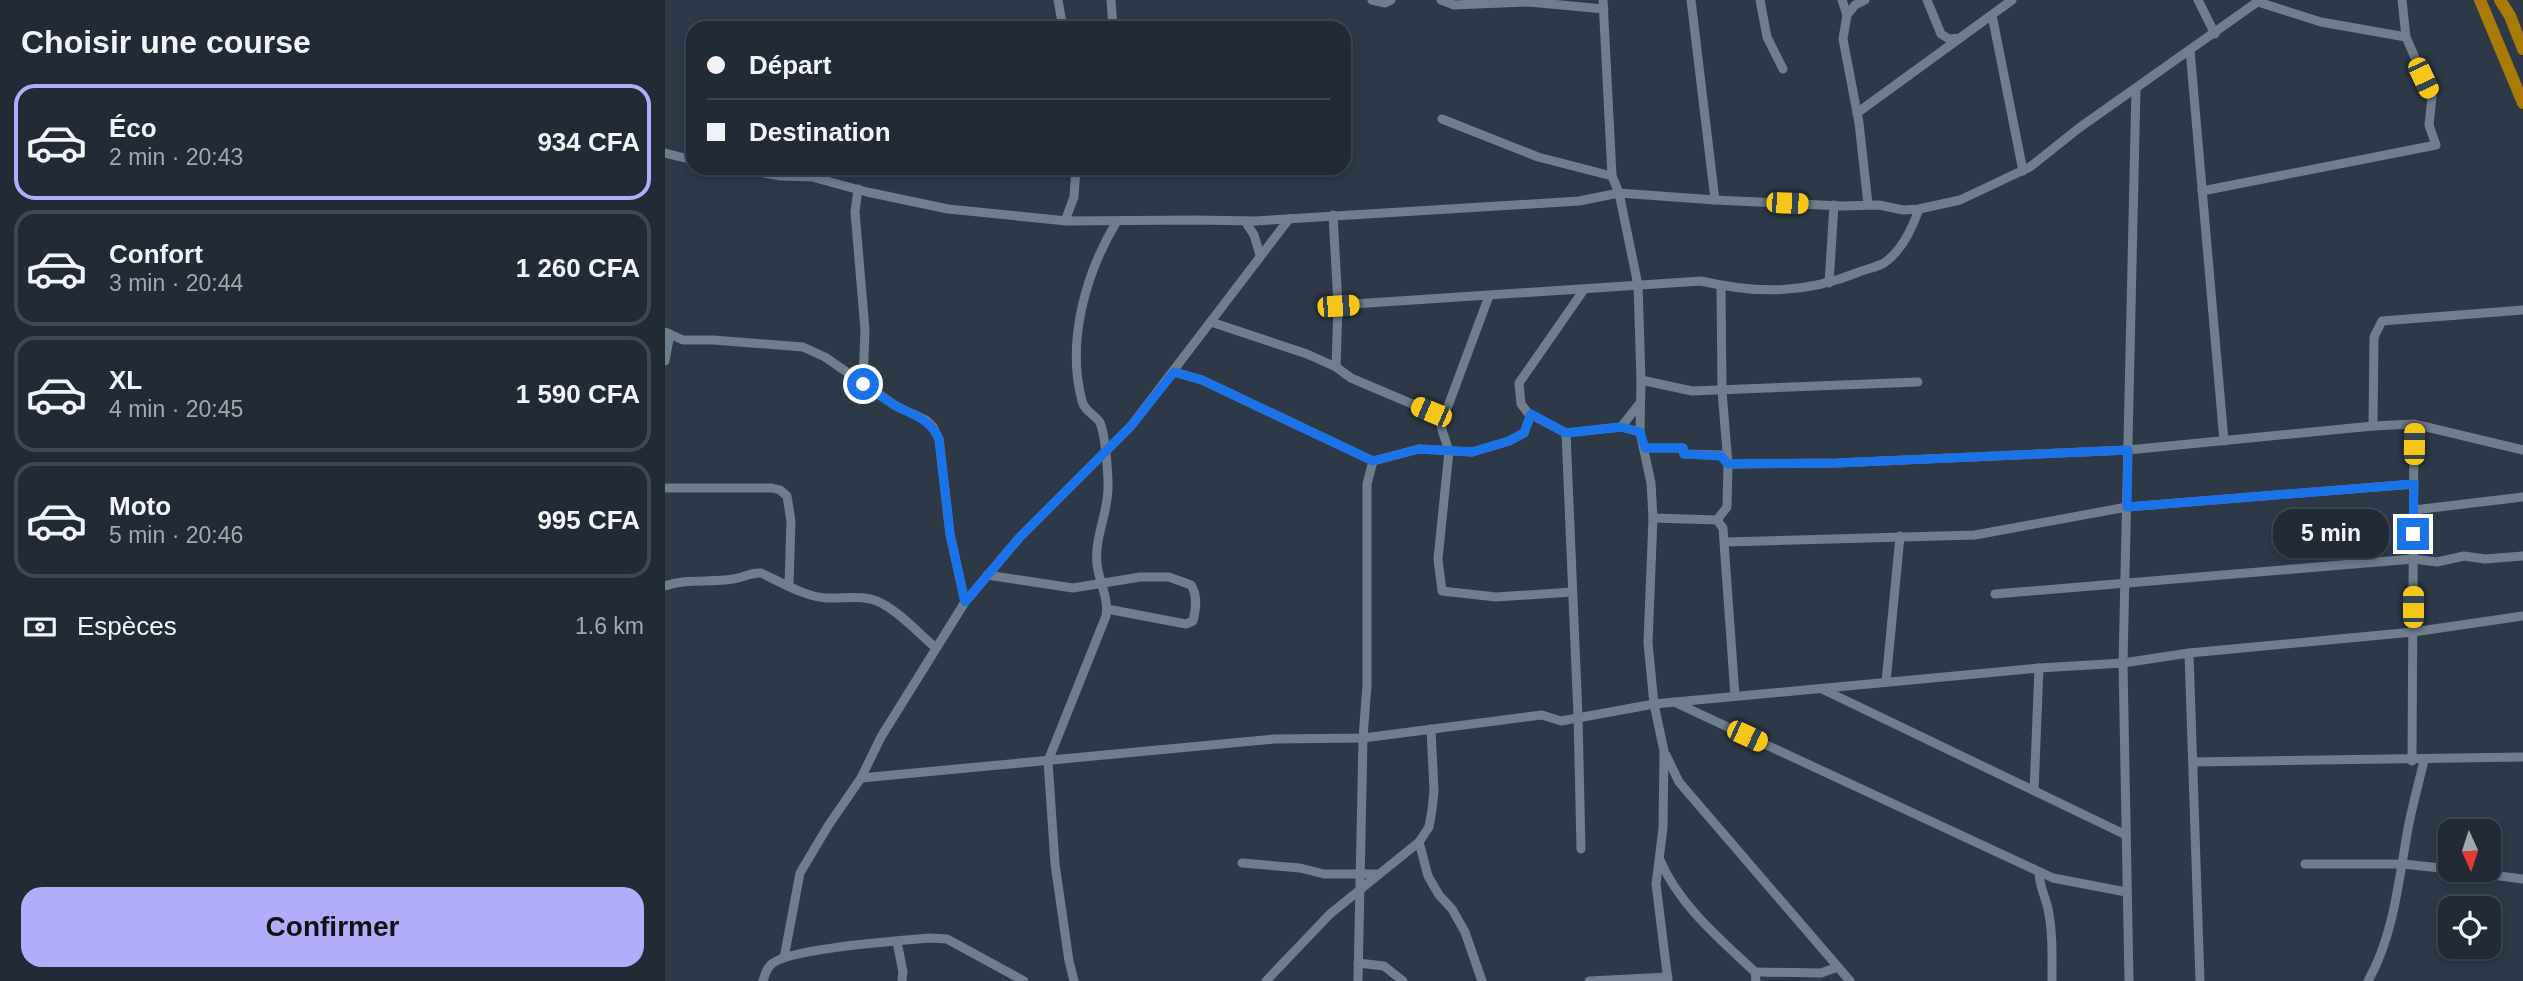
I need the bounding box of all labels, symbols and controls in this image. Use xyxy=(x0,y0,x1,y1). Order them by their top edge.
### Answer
text: Choisir une course xyxy=(21,24,311,60)
text: Départ xyxy=(749,50,831,80)
car xyxy=(2405,55,2442,101)
icon: car xyxy=(25,111,88,174)
text: Éco xyxy=(109,113,157,143)
text: Destination xyxy=(749,117,891,147)
text: 934 CFA xyxy=(537,127,640,157)
text: 2 min · 20:43 xyxy=(109,144,243,170)
car xyxy=(1766,192,1809,214)
icon: car xyxy=(25,237,88,300)
text: Confort xyxy=(109,239,203,269)
text: 1 260 CFA xyxy=(516,253,640,283)
text: 3 min · 20:44 xyxy=(109,270,243,296)
car xyxy=(1317,294,1360,318)
icon: car xyxy=(25,363,88,426)
text: XL xyxy=(109,365,142,395)
route start xyxy=(847,368,879,400)
text: 1 590 CFA xyxy=(516,379,640,409)
car xyxy=(1408,394,1455,430)
text: 4 min · 20:45 xyxy=(109,396,243,422)
car xyxy=(2404,423,2425,465)
icon: car xyxy=(25,489,88,552)
text: Moto xyxy=(109,491,171,521)
text: 995 CFA xyxy=(537,505,640,535)
callout: 5 min xyxy=(2273,510,2389,558)
route end xyxy=(2397,518,2429,550)
text: 5 min xyxy=(2301,520,2361,546)
text: 5 min · 20:46 xyxy=(109,522,243,548)
car xyxy=(2403,586,2424,628)
icon: cash xyxy=(21,608,59,646)
text: Espèces xyxy=(77,611,177,641)
text: 1.6 km xyxy=(575,613,644,639)
car xyxy=(1724,718,1771,754)
north arrow xyxy=(2438,819,2501,882)
map controls xyxy=(2438,819,2501,959)
button: Confirmer xyxy=(21,887,644,967)
button: locate xyxy=(2438,896,2501,959)

